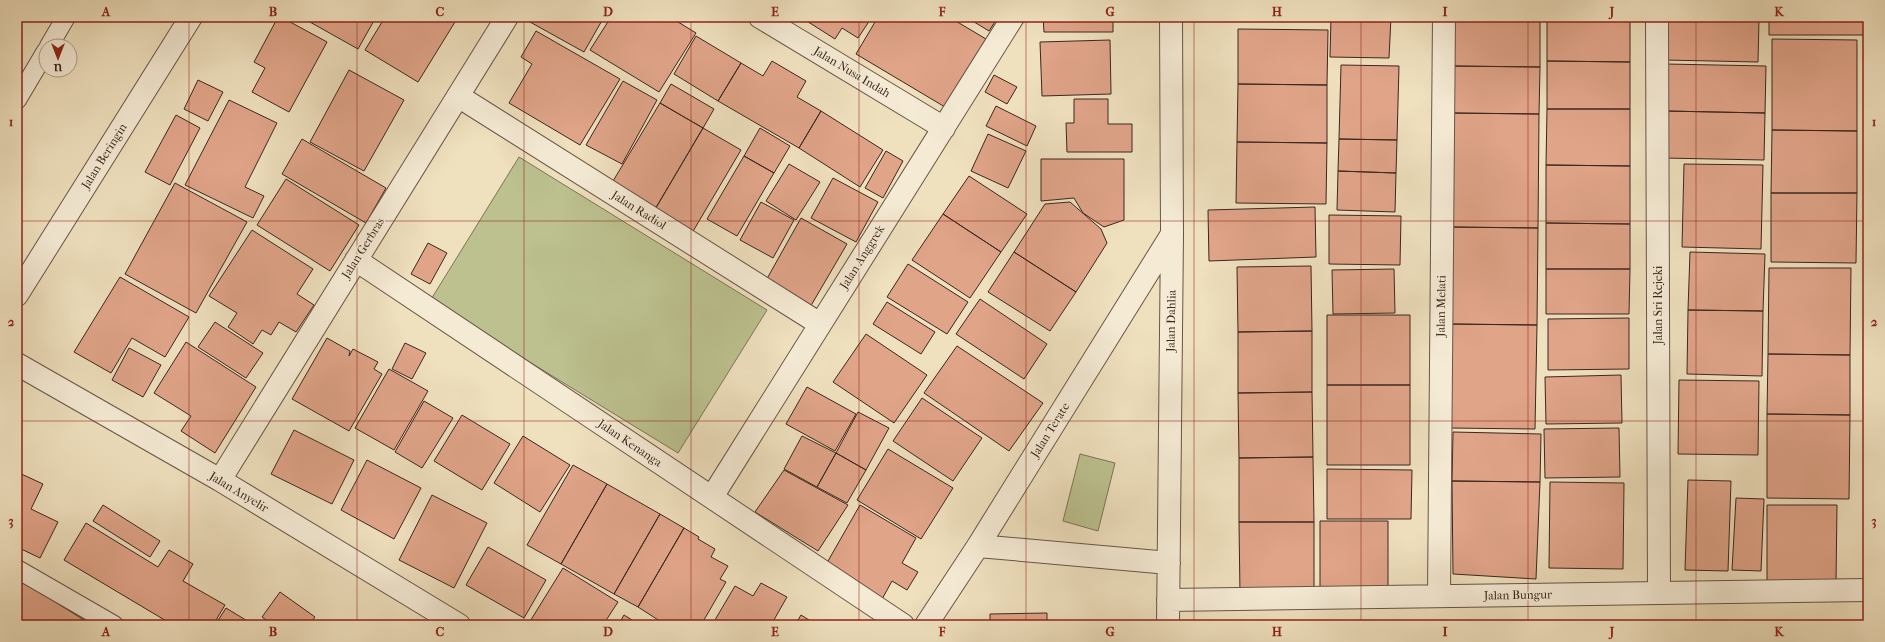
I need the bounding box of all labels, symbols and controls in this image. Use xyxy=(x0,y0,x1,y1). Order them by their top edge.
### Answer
text: A xyxy=(101,4,111,19)
text: B xyxy=(269,4,278,19)
text: C xyxy=(436,4,445,19)
text: D xyxy=(603,4,613,19)
text: E xyxy=(771,4,779,19)
text: F xyxy=(938,4,946,19)
text: G xyxy=(1105,4,1115,19)
text: H xyxy=(1272,4,1283,19)
text: I xyxy=(1442,4,1448,19)
text: J xyxy=(1608,4,1615,20)
text: K xyxy=(1774,4,1785,19)
north arrow xyxy=(38,38,78,78)
street label: Jalan Nusa Indah xyxy=(810,43,893,100)
text: U xyxy=(53,61,63,74)
text: 1 xyxy=(9,114,14,129)
text: 1 xyxy=(1872,114,1877,129)
street label: Jalan Beringin xyxy=(78,121,130,192)
street label: Jalan Radiol xyxy=(608,187,670,233)
street label: Jalan Gerbras xyxy=(338,215,388,282)
street label: Jalan Anggrek xyxy=(836,222,888,292)
street label: Jalan Sri Rejeki xyxy=(1651,265,1665,345)
street label: Jalan Melati xyxy=(1433,275,1449,338)
street label: Jalan Dahlia xyxy=(1163,289,1179,353)
text: 2 xyxy=(8,314,15,329)
text: 2 xyxy=(1871,314,1878,329)
street label: Jalan Terate xyxy=(1027,400,1072,461)
street label: Jalan Kenanga xyxy=(595,416,665,470)
street label: Jalan Anyelir xyxy=(206,468,272,516)
text: 3 xyxy=(8,513,14,529)
text: 3 xyxy=(1871,513,1877,529)
street label: Jalan Bungur xyxy=(1483,587,1553,603)
text: A xyxy=(101,624,111,639)
text: B xyxy=(269,624,278,639)
text: C xyxy=(436,624,445,639)
text: D xyxy=(603,624,613,639)
text: E xyxy=(771,624,779,639)
text: F xyxy=(938,624,946,639)
text: G xyxy=(1105,624,1115,639)
text: H xyxy=(1272,624,1283,639)
text: I xyxy=(1442,624,1448,639)
text: J xyxy=(1608,624,1615,640)
text: K xyxy=(1774,624,1785,639)

